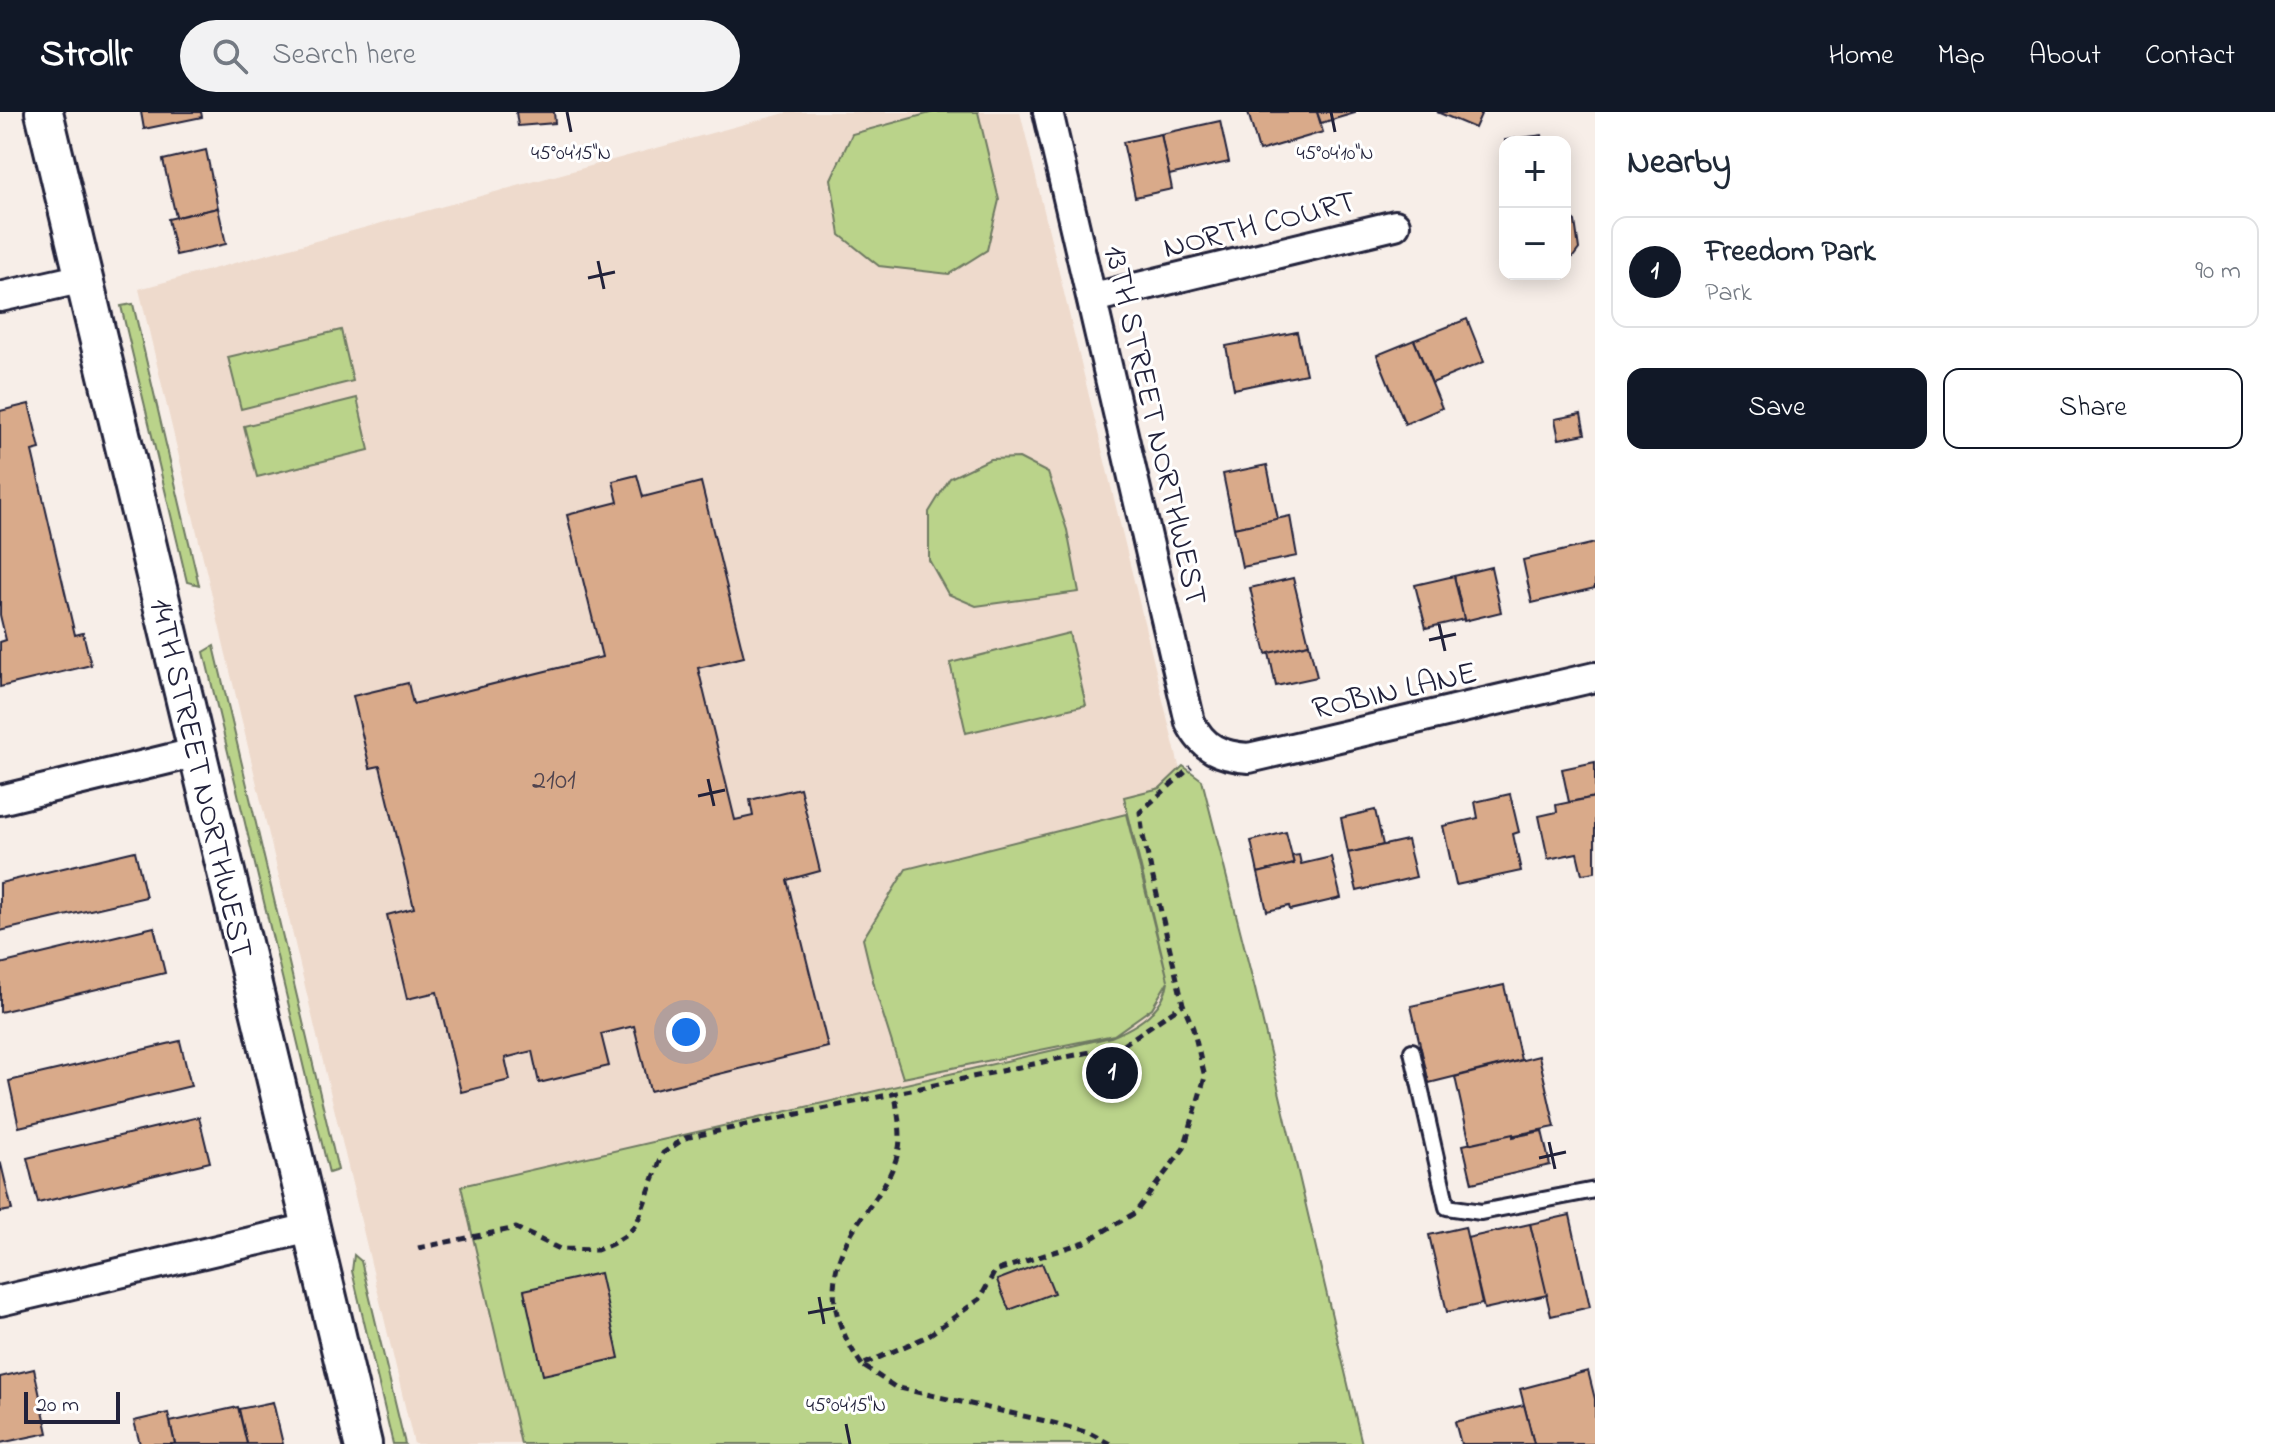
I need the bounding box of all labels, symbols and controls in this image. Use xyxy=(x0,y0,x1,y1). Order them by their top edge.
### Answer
search box xyxy=(180,20,740,92)
text: Strollr xyxy=(40,28,132,84)
icon: search xyxy=(208,34,252,78)
text: Search here xyxy=(272,34,416,78)
text: Home xyxy=(1828,36,1894,77)
text: Map xyxy=(1938,36,1985,77)
text: About xyxy=(2029,36,2101,77)
text: Contact xyxy=(2145,36,2235,77)
map controls xyxy=(1499,136,1571,280)
button: + xyxy=(1499,136,1571,208)
text: Nearby xyxy=(1627,139,1731,189)
text: 45°04'15"N xyxy=(531,140,611,169)
text: 45°04'10"N xyxy=(1296,140,1374,169)
street label: NORTH COURT xyxy=(1158,180,1361,273)
button: − xyxy=(1499,208,1571,280)
text: Freedom Park xyxy=(1705,231,1876,275)
street label: 13TH STREET NORTHWEST xyxy=(1089,241,1218,611)
text: 1 xyxy=(1651,253,1659,291)
text: 90 m xyxy=(2195,253,2241,291)
text: Park xyxy=(1705,275,1752,313)
button: Save xyxy=(1627,368,1927,449)
button: Share xyxy=(1943,368,2243,449)
street label: 14TH STREET NORTHWEST xyxy=(135,594,264,964)
street label: ROBIN LANE xyxy=(1308,651,1482,734)
house number: 2101 xyxy=(532,761,576,802)
your location xyxy=(666,1012,706,1052)
pin: 1 xyxy=(1086,1043,1138,1103)
scale bar xyxy=(24,1388,120,1424)
text: 20 m xyxy=(36,1390,79,1422)
text: 45°04'15"N xyxy=(806,1392,886,1421)

